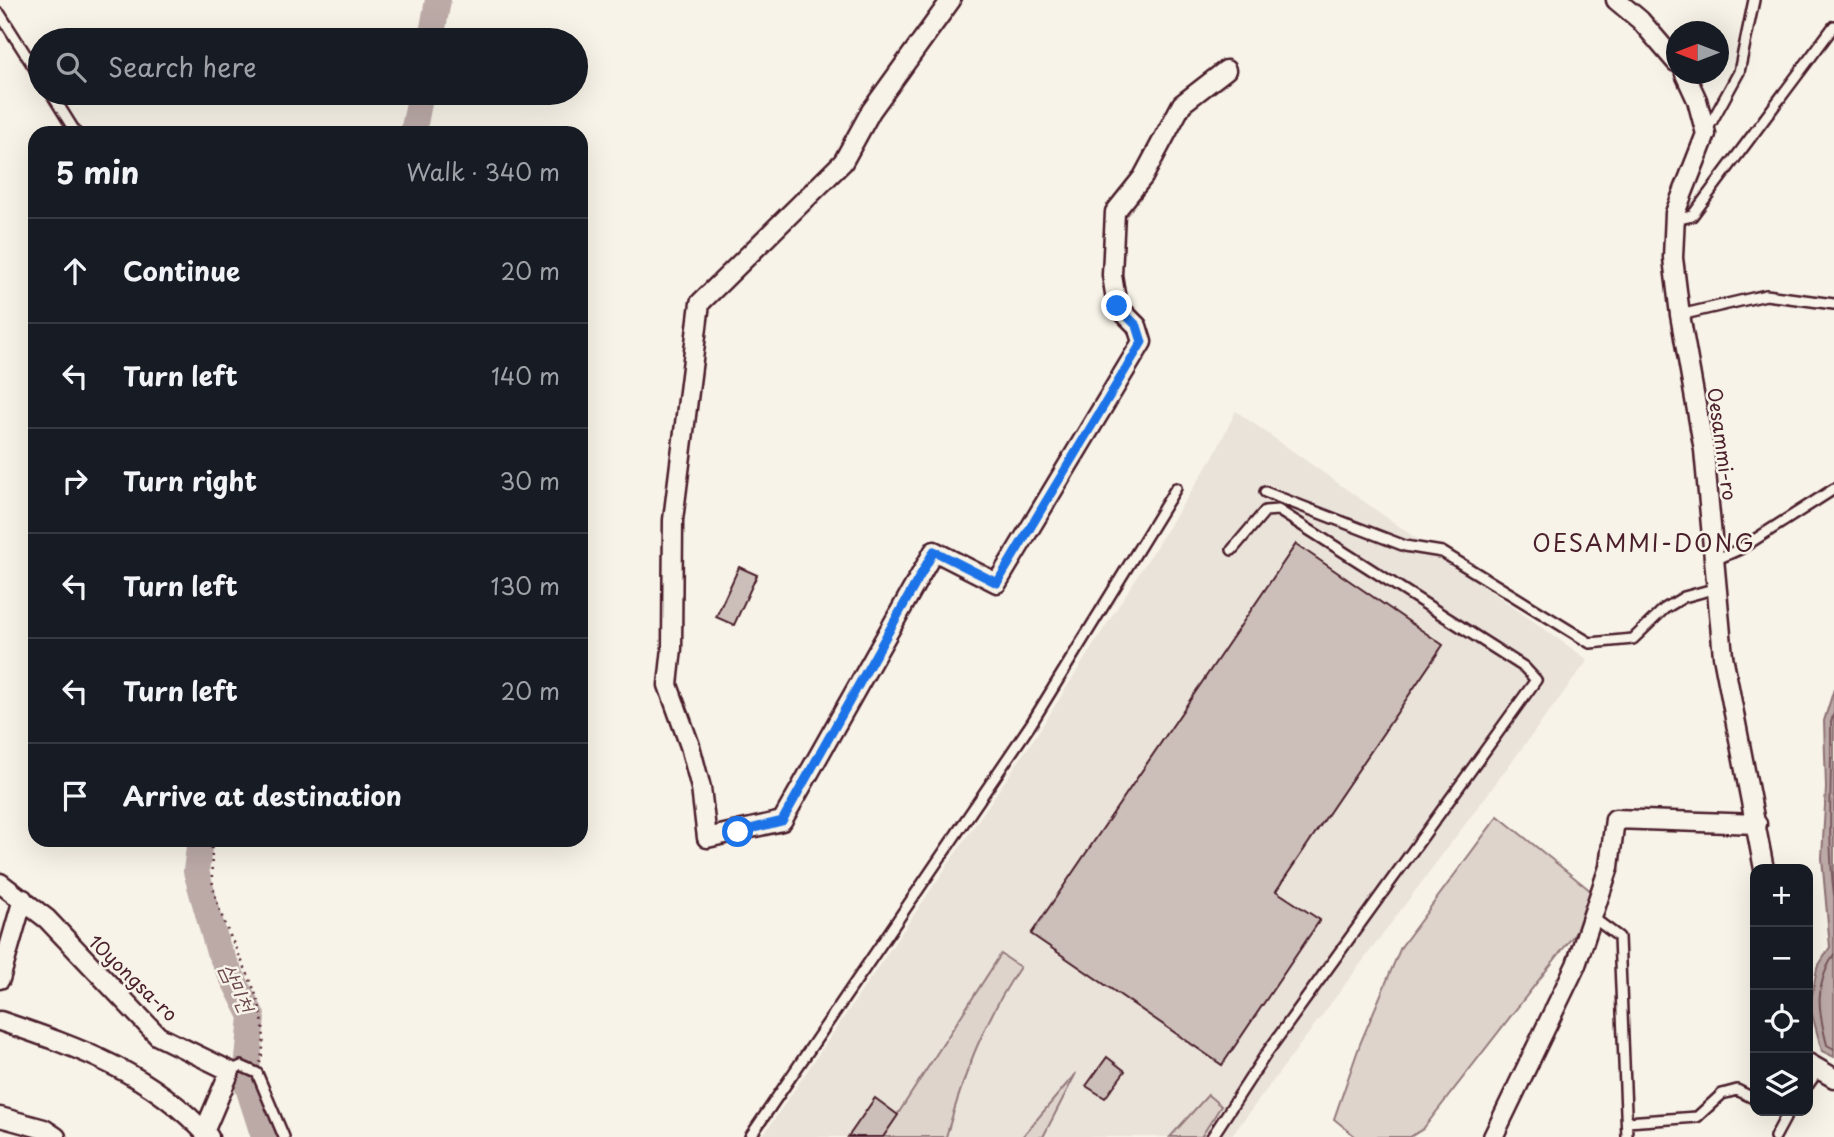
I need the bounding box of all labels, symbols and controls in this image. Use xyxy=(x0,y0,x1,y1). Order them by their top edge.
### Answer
north arrow xyxy=(1666,21,1729,84)
search box xyxy=(28,28,588,105)
text: Search here xyxy=(108,47,257,86)
icon: search xyxy=(52,48,90,86)
text: 5 min xyxy=(56,149,139,194)
text: Walk · 340 m xyxy=(407,154,560,189)
text: Continue xyxy=(123,251,240,290)
icon: ahead xyxy=(56,252,94,290)
text: 20 m xyxy=(501,253,560,288)
route end xyxy=(1101,290,1132,321)
text: Turn left xyxy=(123,356,238,395)
icon: left xyxy=(56,357,94,395)
text: 140 m xyxy=(491,358,560,393)
street label: Oesammi-ro xyxy=(1701,386,1745,502)
text: Turn right xyxy=(123,461,257,500)
icon: right xyxy=(56,462,94,500)
text: 30 m xyxy=(499,463,560,498)
district label: OESAMMI-DONG xyxy=(1532,525,1756,560)
text: Turn left xyxy=(123,566,238,605)
icon: left xyxy=(56,567,94,605)
text: 130 m xyxy=(490,568,560,603)
text: Turn left xyxy=(123,671,238,710)
icon: left xyxy=(56,672,94,710)
text: 20 m xyxy=(501,673,560,708)
text: Arrive at destination xyxy=(123,776,402,815)
icon: arrive xyxy=(56,777,94,815)
route start xyxy=(722,816,753,847)
map controls xyxy=(1750,864,1813,1116)
button: + xyxy=(1750,864,1813,927)
street label: 10yongsa-ro xyxy=(83,927,185,1027)
button: − xyxy=(1750,927,1813,990)
water label: 삼미천 xyxy=(214,957,265,1019)
button: locate xyxy=(1750,990,1813,1053)
button: layers xyxy=(1750,1053,1813,1116)

